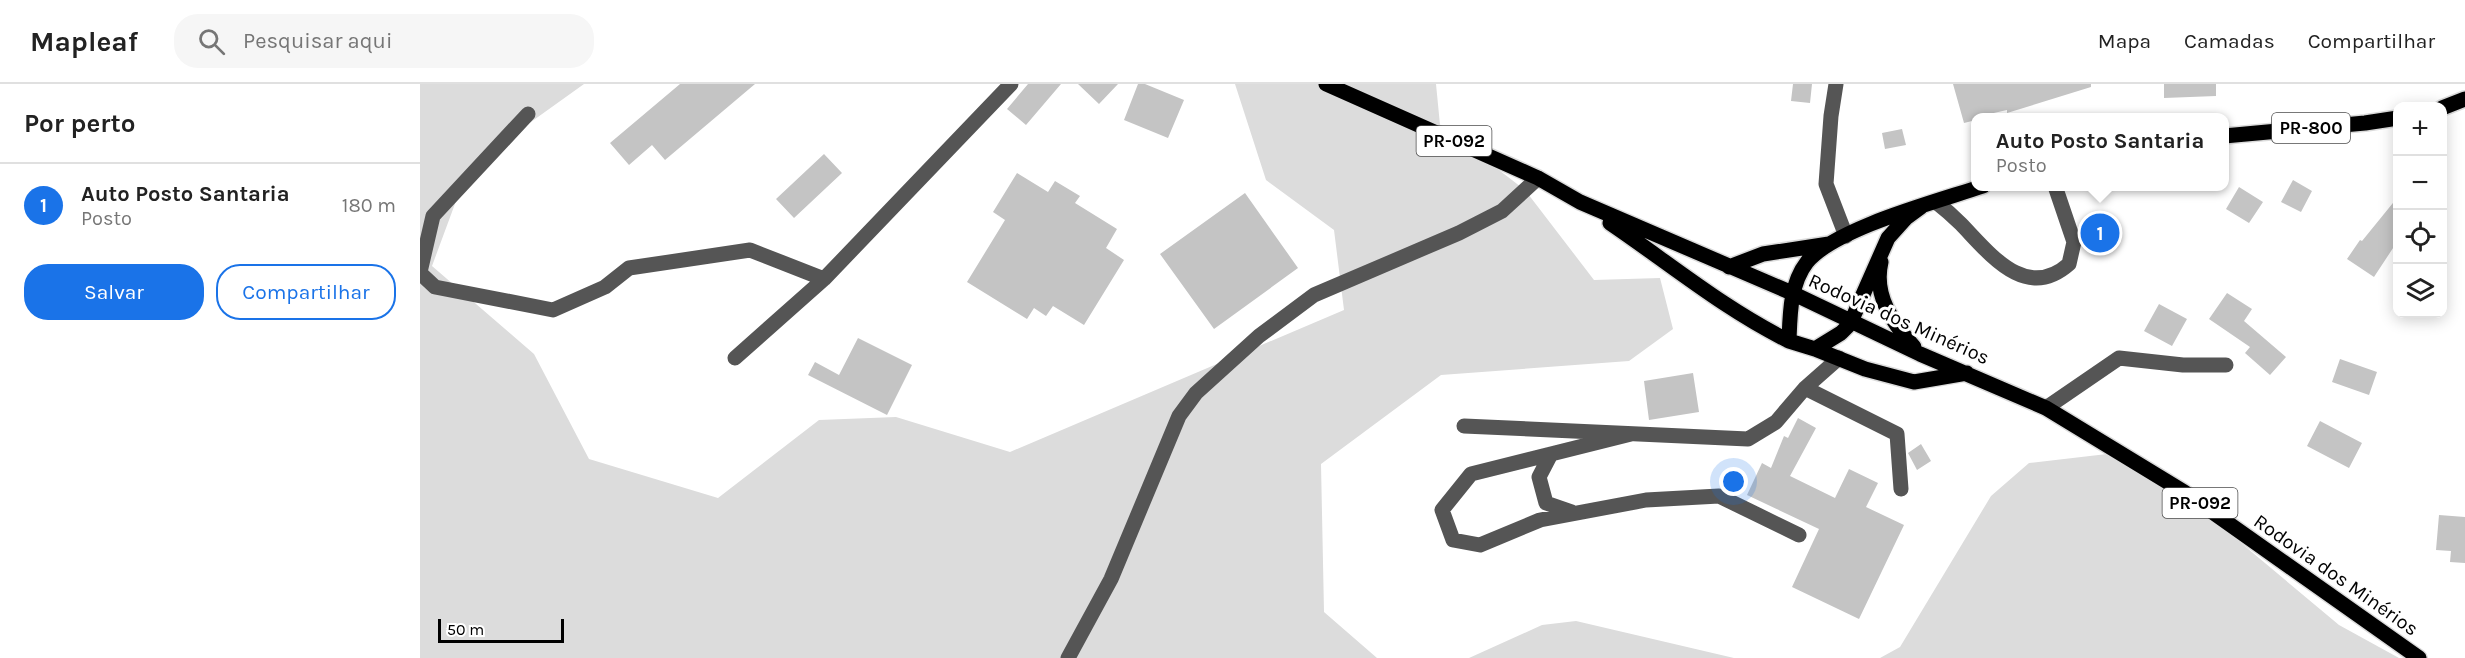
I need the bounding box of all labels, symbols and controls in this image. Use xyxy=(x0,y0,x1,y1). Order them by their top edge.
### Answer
search box xyxy=(174,14,594,68)
text: Mapleaf xyxy=(30,25,138,58)
icon: search xyxy=(195,25,228,58)
text: Pesquisar aqui xyxy=(243,28,392,54)
text: Mapa xyxy=(2098,29,2151,53)
text: Camadas xyxy=(2184,29,2275,53)
text: Compartilhar xyxy=(2308,29,2435,53)
map controls xyxy=(2393,102,2447,318)
button: + xyxy=(2393,102,2447,156)
text: Por perto xyxy=(24,108,135,139)
popup xyxy=(1971,113,2229,191)
road number: PR-800 xyxy=(2272,113,2350,143)
road number: PR-092 xyxy=(1416,126,1492,156)
text: Auto Posto Santaria xyxy=(1996,128,2204,154)
text: Posto xyxy=(1996,154,2047,177)
button: − xyxy=(2393,156,2447,210)
text: Auto Posto Santaria xyxy=(81,181,290,207)
text: 1 xyxy=(40,194,47,217)
text: 180 m xyxy=(342,194,396,217)
text: Posto xyxy=(81,207,132,230)
pin: 1 xyxy=(2080,210,2120,256)
button: locate xyxy=(2393,210,2447,264)
button: Salvar xyxy=(24,264,204,320)
button: Compartilhar xyxy=(216,264,396,320)
button: layers xyxy=(2393,264,2447,318)
street label: Rodovia dos Minérios xyxy=(1805,269,1993,369)
your location xyxy=(1719,467,1748,496)
road number: PR-092 xyxy=(2162,488,2238,518)
street label: Rodovia dos Minérios xyxy=(2249,509,2423,641)
scale bar xyxy=(438,616,564,644)
text: 50 m xyxy=(447,620,484,639)

